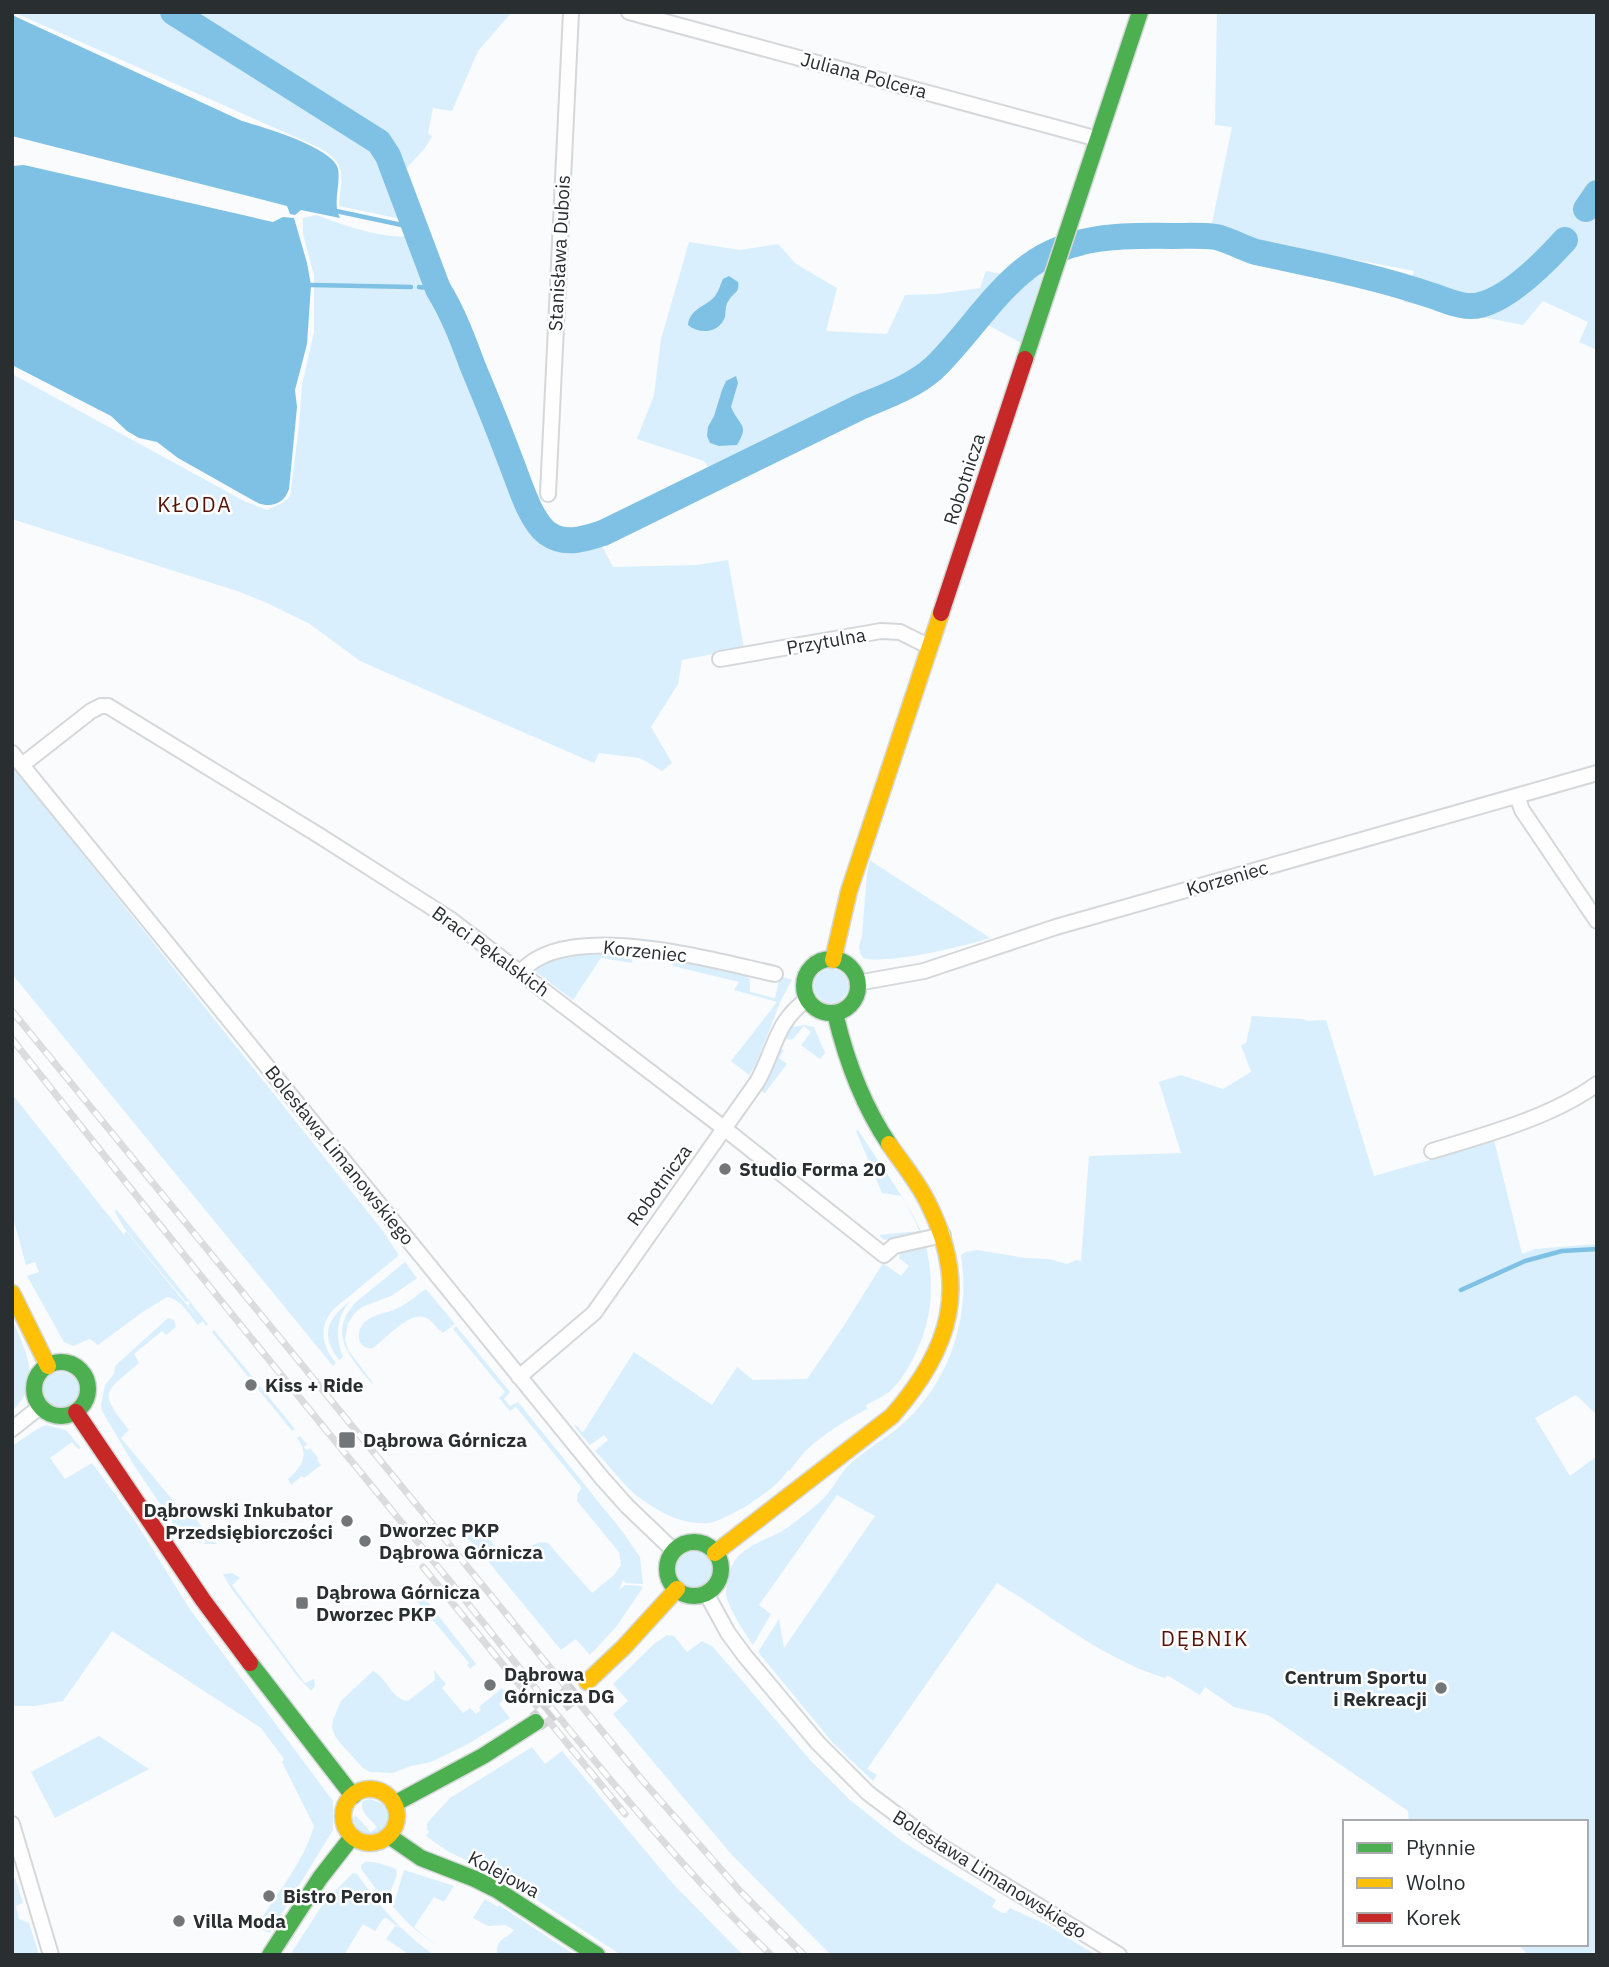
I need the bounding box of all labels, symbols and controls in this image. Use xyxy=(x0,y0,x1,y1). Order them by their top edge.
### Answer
street label: Juliana Polcera xyxy=(798,47,930,103)
street label: Stanisława Dubois xyxy=(543,174,575,332)
street label: Robotnicza xyxy=(938,430,990,528)
district label: KŁODA xyxy=(157,490,233,518)
street label: Przytulna xyxy=(784,622,868,660)
street label: Korzeniec xyxy=(1183,855,1271,901)
street label: Braci Pękalskich xyxy=(428,900,554,1002)
street label: Korzeniec xyxy=(602,935,688,967)
street label: Bolesława Limanowskiego xyxy=(260,1060,420,1250)
street label: Robotnicza xyxy=(621,1140,697,1230)
place label: Studio Forma 20 xyxy=(739,1157,886,1181)
marker: Studio Forma 20 xyxy=(717,1161,733,1177)
place label: Kiss + Ride xyxy=(265,1373,364,1397)
marker: Kiss + Ride xyxy=(243,1377,259,1393)
place label: Dąbrowa Górnicza xyxy=(363,1428,527,1452)
marker: Dąbrowa Górnicza xyxy=(337,1430,357,1450)
place label: Dąbrowski Inkubator Przedsiębiorczości xyxy=(143,1498,333,1544)
marker: Dąbrowski Inkubator Przedsiębiorczości xyxy=(339,1513,355,1529)
place label: Dworzec PKP Dąbrowa Górnicza xyxy=(379,1518,543,1564)
marker: Dworzec PKP Dąbrowa Górnicza xyxy=(357,1533,373,1549)
place label: Dąbrowa Górnicza Dworzec PKP xyxy=(316,1580,480,1626)
marker: Dąbrowa Górnicza Dworzec PKP xyxy=(294,1595,310,1611)
district label: DĘBNIK xyxy=(1161,1624,1249,1652)
place label: Dąbrowa Górnicza DG xyxy=(504,1662,615,1708)
place label: Centrum Sportu i Rekreacji xyxy=(1284,1665,1427,1711)
marker: Dąbrowa Górnicza DG xyxy=(482,1677,498,1693)
marker: Centrum Sportu i Rekreacji xyxy=(1433,1680,1449,1696)
street label: Bolesława Limanowskiego xyxy=(889,1804,1091,1944)
legend xyxy=(1343,1820,1588,1946)
text: Płynnie xyxy=(1406,1833,1475,1861)
street label: Kolejowa xyxy=(464,1845,544,1903)
text: Wolno xyxy=(1406,1868,1466,1896)
place label: Bistro Peron xyxy=(283,1884,393,1908)
marker: Bistro Peron xyxy=(261,1888,277,1904)
text: Korek xyxy=(1406,1903,1461,1931)
place label: Villa Moda xyxy=(193,1909,286,1933)
marker: Villa Moda xyxy=(171,1913,187,1929)

